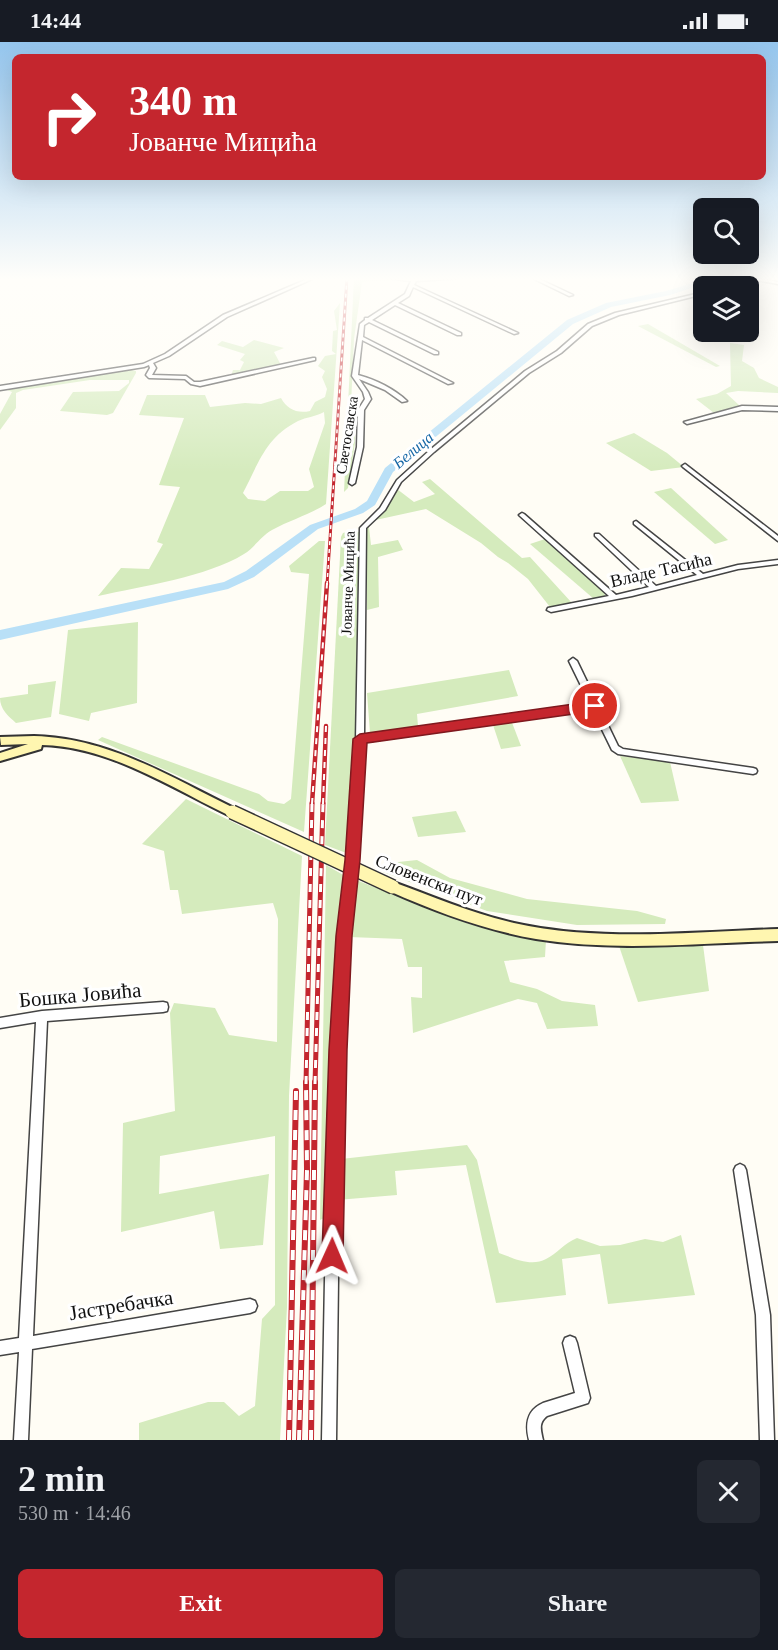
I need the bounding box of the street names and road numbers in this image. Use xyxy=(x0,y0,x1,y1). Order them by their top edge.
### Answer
street label: Светосавска xyxy=(333,395,361,475)
street label: Јованче Мицића xyxy=(338,530,358,635)
street label: Владе Тасића xyxy=(608,549,714,591)
street label: Словенски пут xyxy=(372,850,486,910)
street label: Бошка Јовића xyxy=(18,978,143,1012)
street label: Јастребачка xyxy=(67,1285,175,1325)

